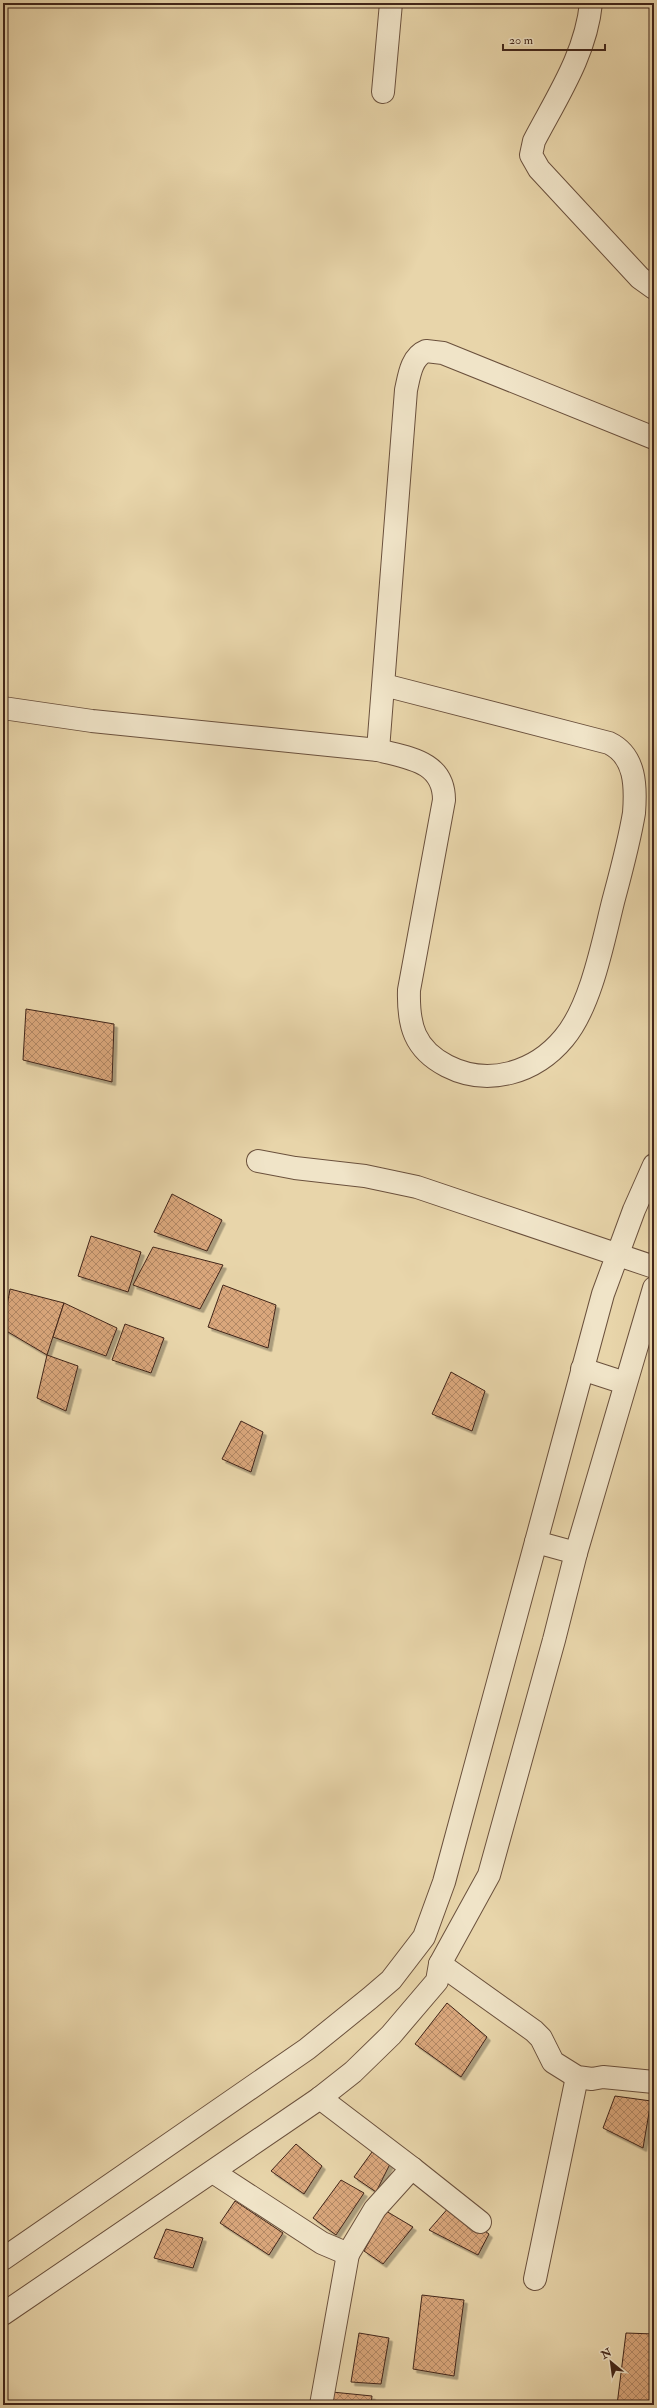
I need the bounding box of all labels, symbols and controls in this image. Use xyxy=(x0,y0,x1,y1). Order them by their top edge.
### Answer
scale bar xyxy=(503,26,605,52)
text: 20 m xyxy=(509,33,534,48)
north arrow xyxy=(591,2342,631,2382)
text: N xyxy=(598,2345,615,2362)

